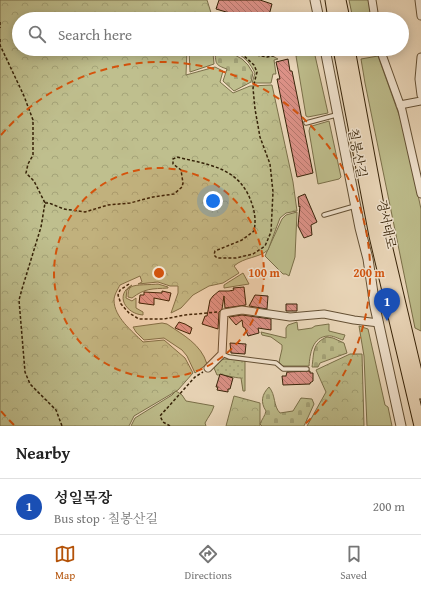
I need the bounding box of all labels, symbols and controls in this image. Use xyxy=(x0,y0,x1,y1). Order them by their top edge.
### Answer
search box xyxy=(12,12,409,56)
icon: search xyxy=(26,23,48,45)
text: Search here xyxy=(58,24,132,45)
street label: 칠봉산길 xyxy=(343,127,372,180)
your location xyxy=(203,191,223,211)
street label: 경서대로 xyxy=(372,198,401,251)
text: 100 m xyxy=(248,264,281,281)
text: 200 m xyxy=(353,264,386,281)
centre of rings xyxy=(152,266,166,280)
pin: 1 xyxy=(374,288,400,321)
text: Nearby xyxy=(16,440,70,465)
text: 성일목장 xyxy=(54,487,112,508)
text: 1 xyxy=(26,497,32,516)
text: 200 m xyxy=(373,497,405,516)
text: Bus stop · 칠봉산길 xyxy=(54,509,158,528)
tab: Map xyxy=(54,543,76,583)
tab: Directions xyxy=(185,543,232,583)
tab: Saved xyxy=(340,543,367,583)

